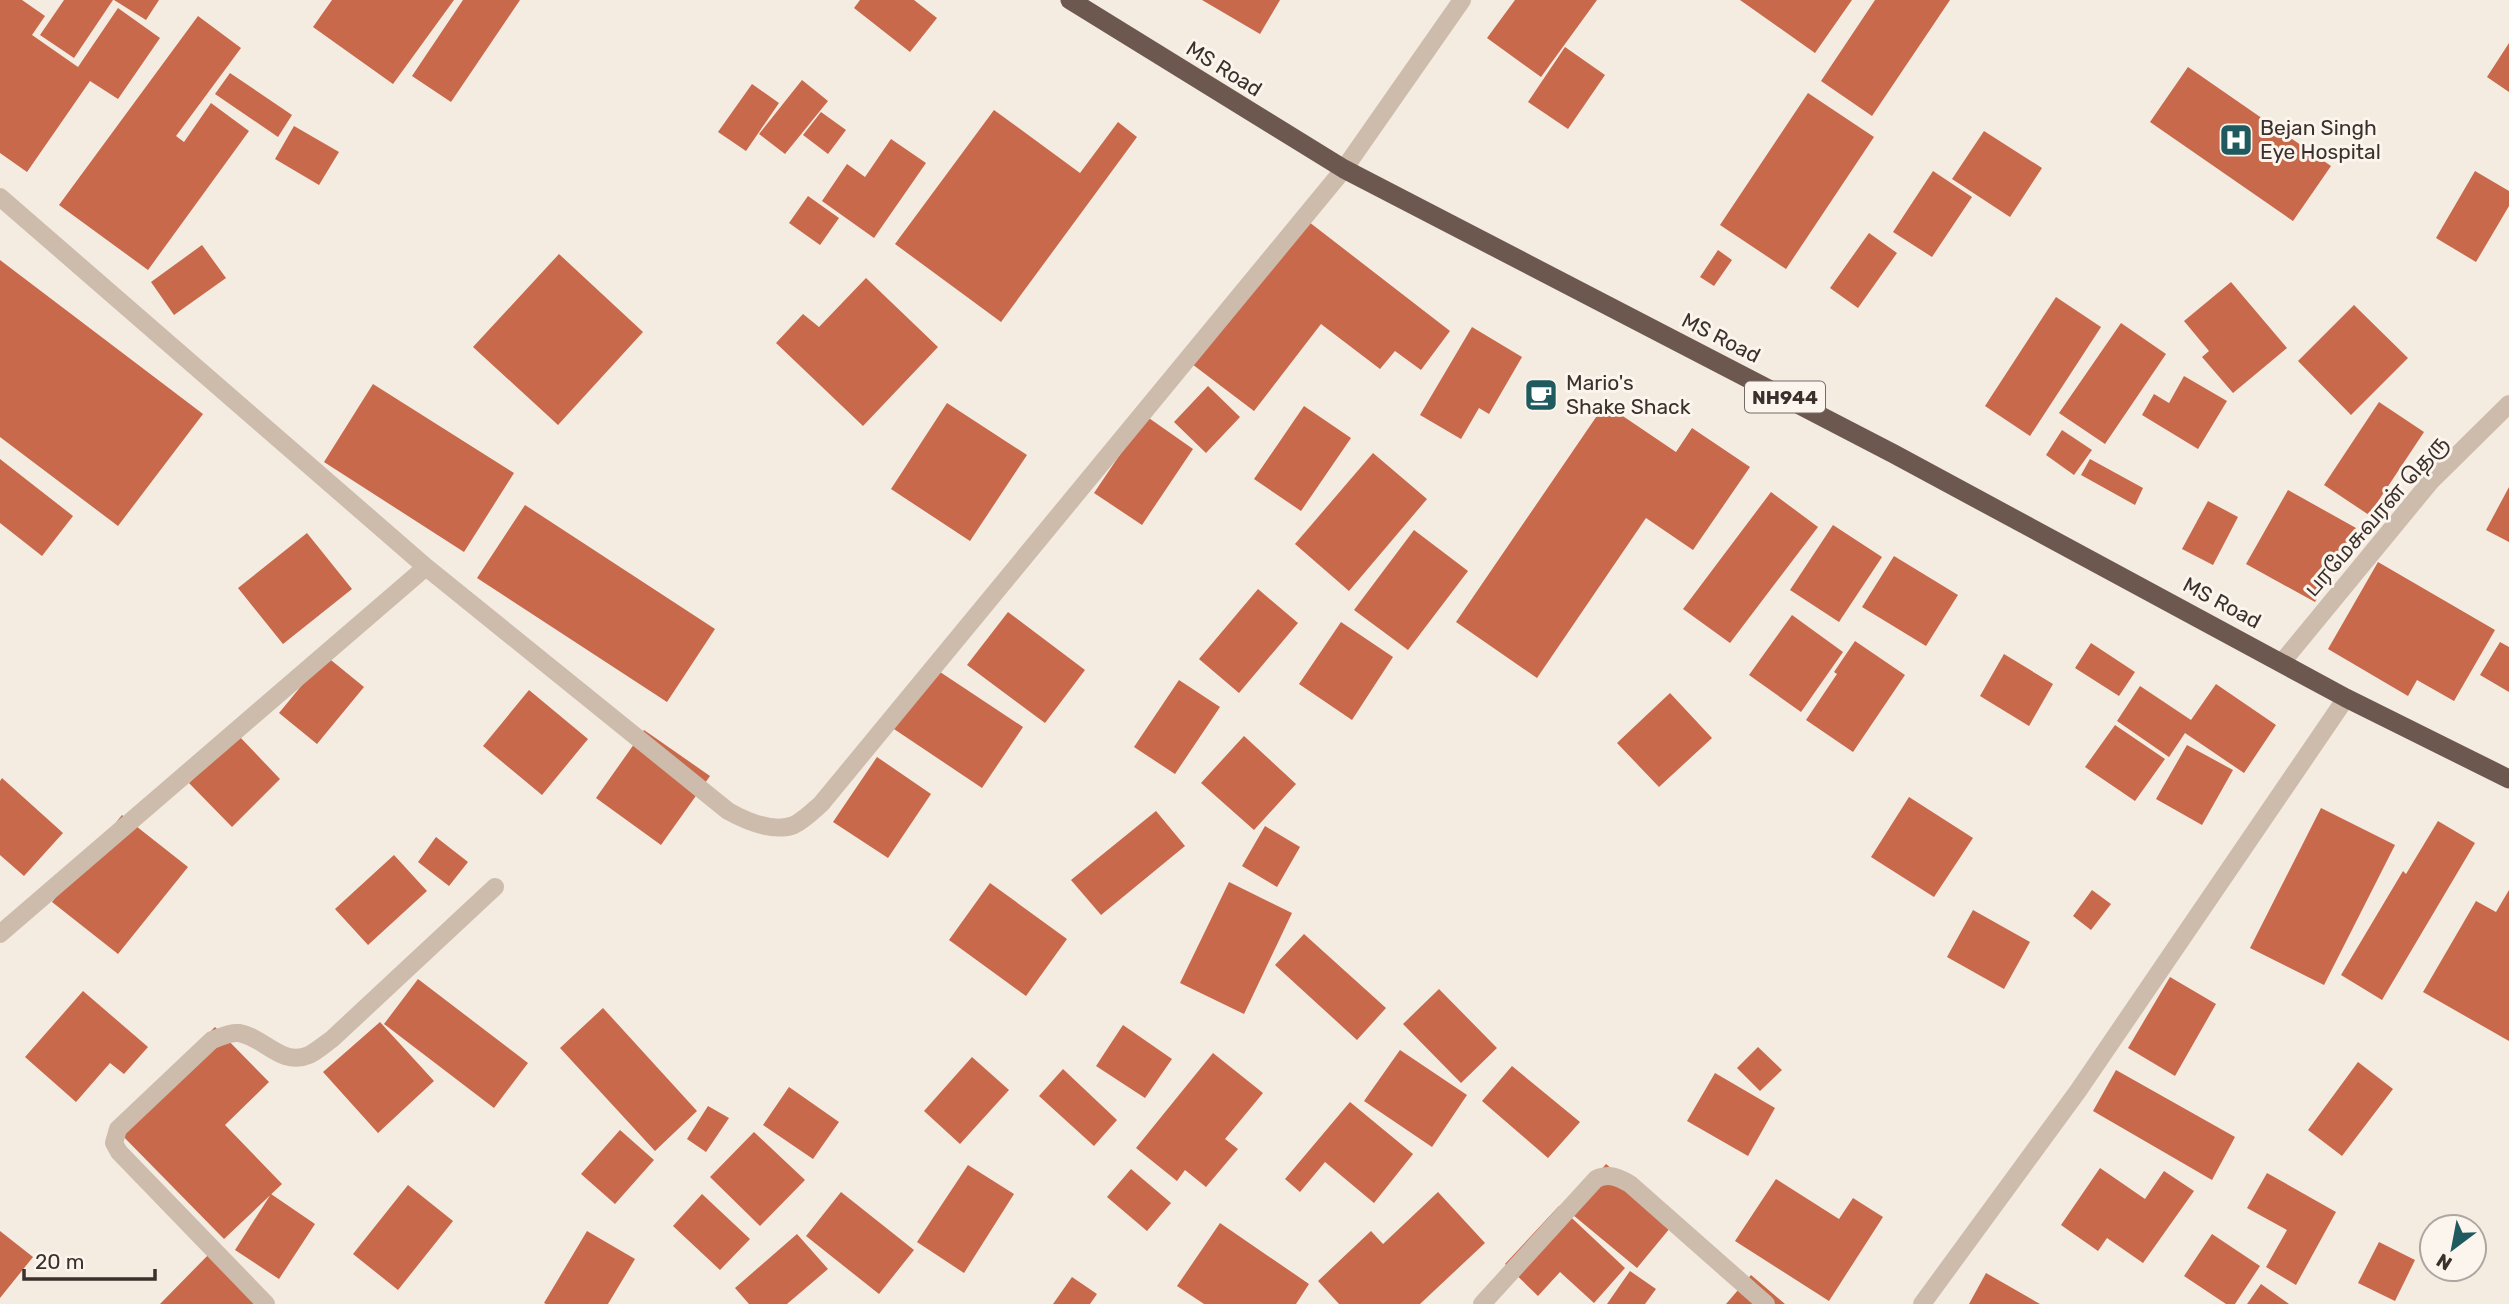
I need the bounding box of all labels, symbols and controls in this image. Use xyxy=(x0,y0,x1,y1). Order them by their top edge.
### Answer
street label: MS Road xyxy=(1182,36,1267,102)
place label: Bejan Singh Eye Hospital xyxy=(2260,115,2381,164)
hospital icon: Bejan Singh Eye Hospital xyxy=(2217,121,2255,159)
street label: MS Road xyxy=(1678,307,1765,368)
place label: Mario's Shake Shack xyxy=(1566,370,1691,419)
cafe icon: Mario's Shake Shack xyxy=(1522,376,1560,414)
road number: NH944 xyxy=(1745,382,1825,412)
street label: பரமேசுவரன் தெரு xyxy=(2299,430,2454,603)
street label: MS Road xyxy=(2179,572,2265,633)
north arrow xyxy=(2418,1213,2488,1283)
scale bar xyxy=(24,1238,156,1282)
text: 20 m xyxy=(35,1249,84,1274)
text: N xyxy=(2432,1249,2456,1275)

